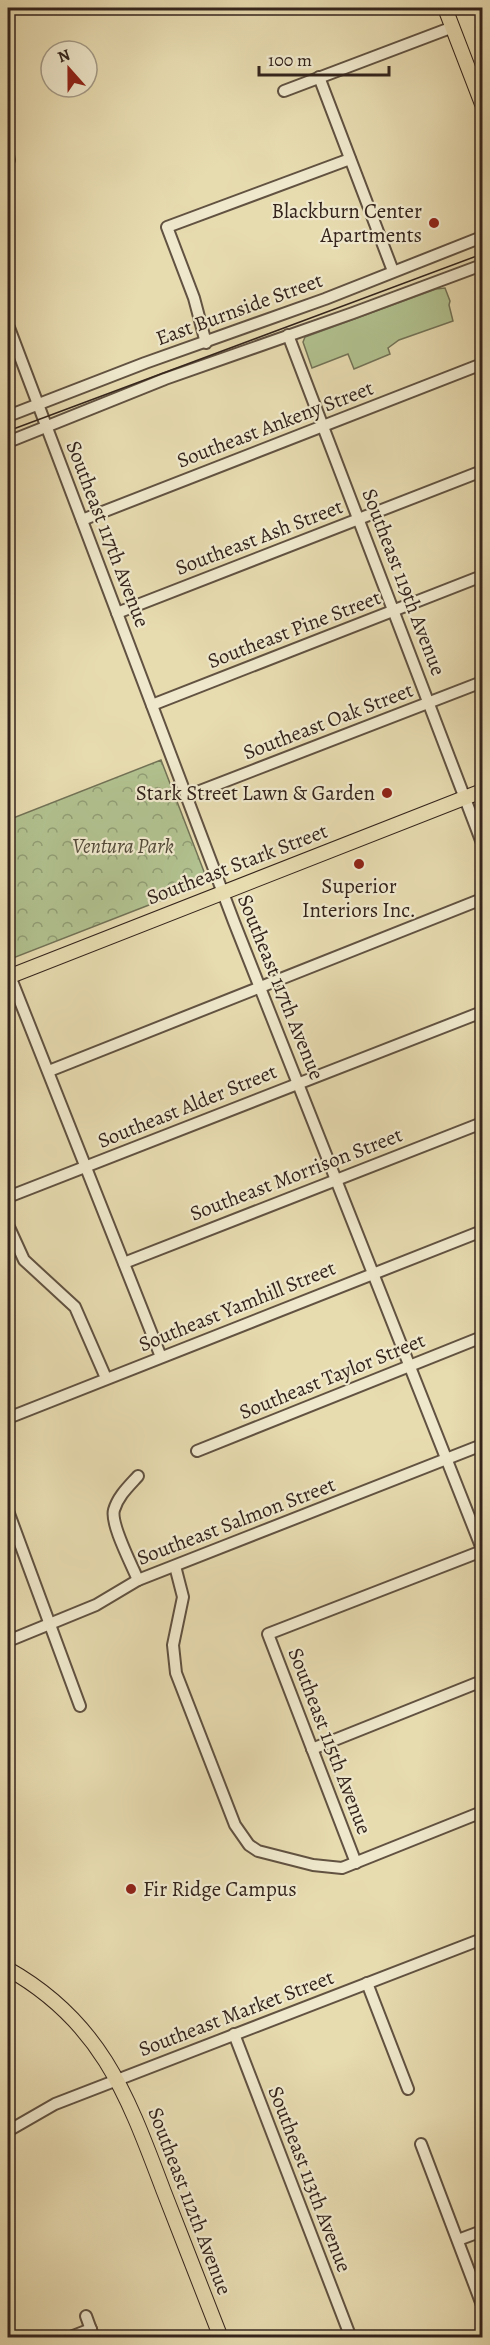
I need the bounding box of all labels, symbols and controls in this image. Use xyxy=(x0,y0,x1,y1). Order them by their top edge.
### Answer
north arrow xyxy=(39,39,99,99)
scale bar xyxy=(259,39,390,77)
text: N xyxy=(55,43,74,68)
text: 100 m xyxy=(268,48,312,72)
place label: Blackburn Center Apartments xyxy=(271,197,422,249)
marker: Blackburn Center Apartments xyxy=(427,216,441,230)
street label: East Burnside Street xyxy=(152,266,326,352)
street label: Southeast Ankeny Street xyxy=(173,374,377,474)
street label: Southeast 117th Avenue xyxy=(60,437,156,631)
street label: Southeast 119th Avenue xyxy=(355,484,453,680)
street label: Southeast Ash Street xyxy=(171,492,347,582)
street label: Southeast Pine Street xyxy=(203,583,385,675)
street label: Southeast Oak Street xyxy=(239,676,417,766)
place label: Stark Street Lawn & Garden xyxy=(136,779,375,807)
marker: Stark Street Lawn & Garden xyxy=(380,786,394,800)
street label: Southeast Stark Street xyxy=(143,817,331,911)
park label: Ventura Park xyxy=(72,832,174,860)
marker: Superior Interiors Inc. xyxy=(352,857,366,871)
place label: Superior Interiors Inc. xyxy=(302,872,416,924)
street label: Southeast 117th Avenue xyxy=(231,890,331,1084)
street label: Southeast Alder Street xyxy=(93,1057,281,1155)
street label: Southeast Morrison Street xyxy=(186,1121,406,1227)
street label: Southeast Yamhill Street xyxy=(134,1254,340,1358)
street label: Southeast Taylor Street xyxy=(235,1326,429,1426)
street label: Southeast Salmon Street xyxy=(133,1470,339,1572)
street label: Southeast 115th Avenue xyxy=(282,1644,378,1838)
place label: Fir Ridge Campus xyxy=(143,1875,297,1903)
marker: Fir Ridge Campus xyxy=(124,1882,138,1896)
street label: Southeast Market Street xyxy=(134,1963,338,2063)
street label: Southeast 113th Avenue xyxy=(262,2082,358,2276)
street label: Southeast 112th Avenue xyxy=(141,2103,239,2299)

